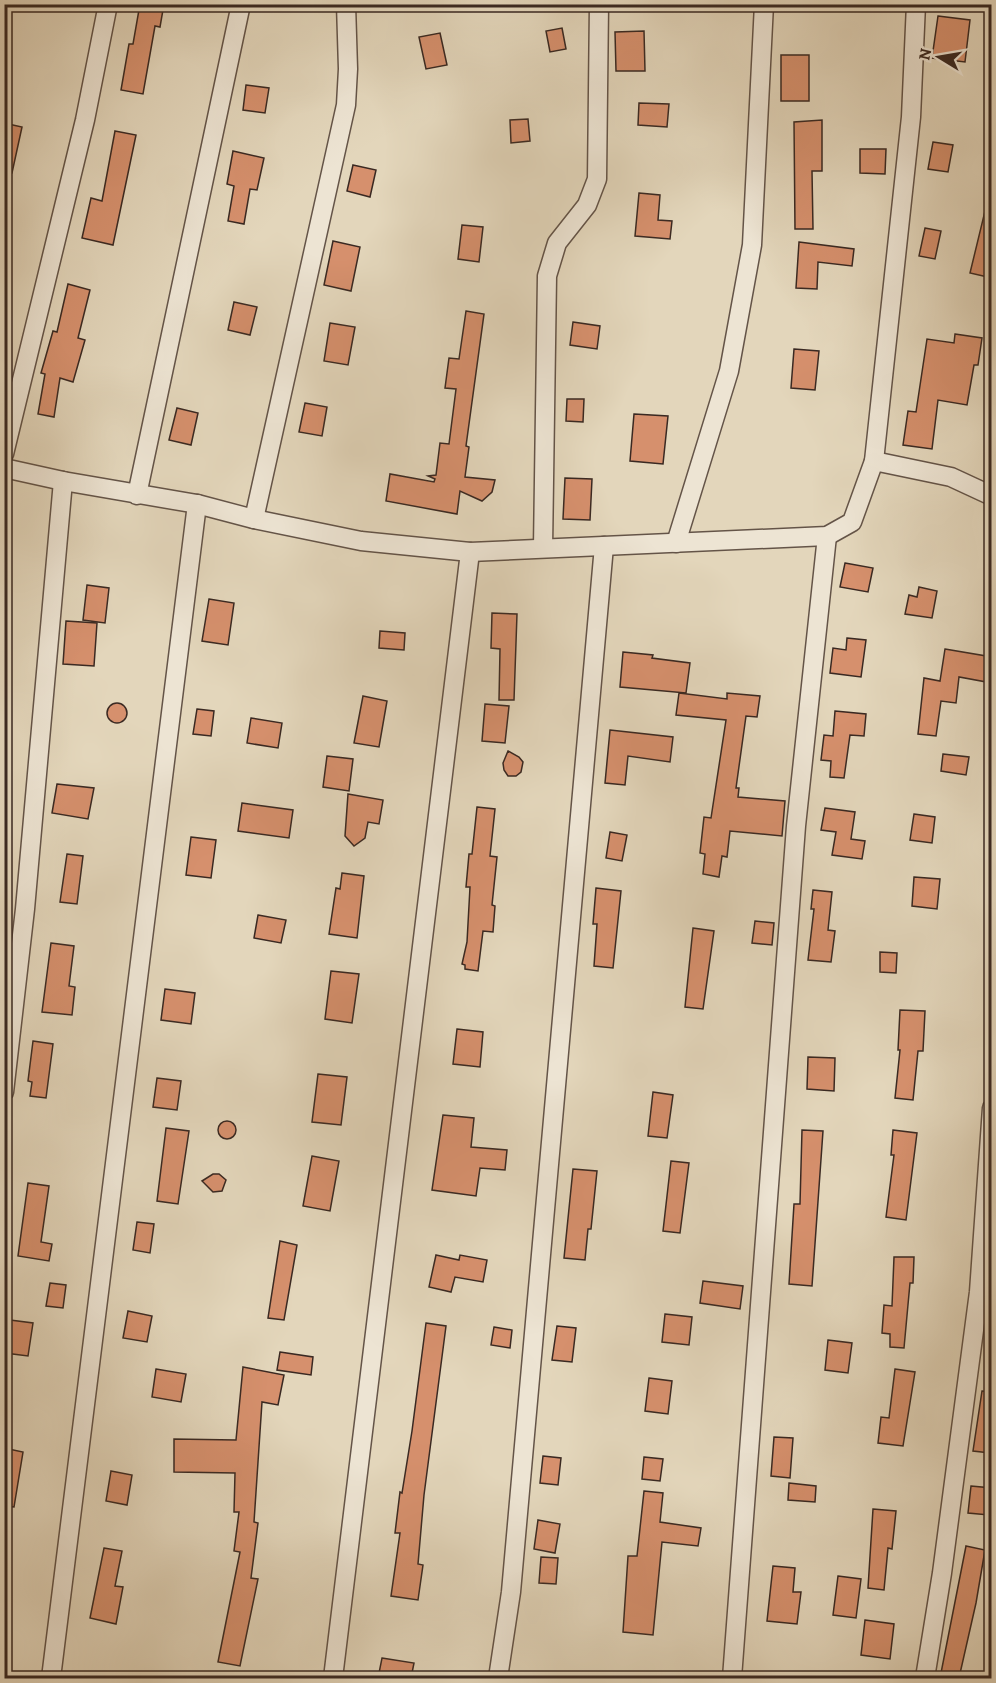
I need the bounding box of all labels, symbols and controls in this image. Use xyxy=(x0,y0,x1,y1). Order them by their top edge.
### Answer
north arrow xyxy=(909,27,969,87)
text: N xyxy=(913,46,937,62)

